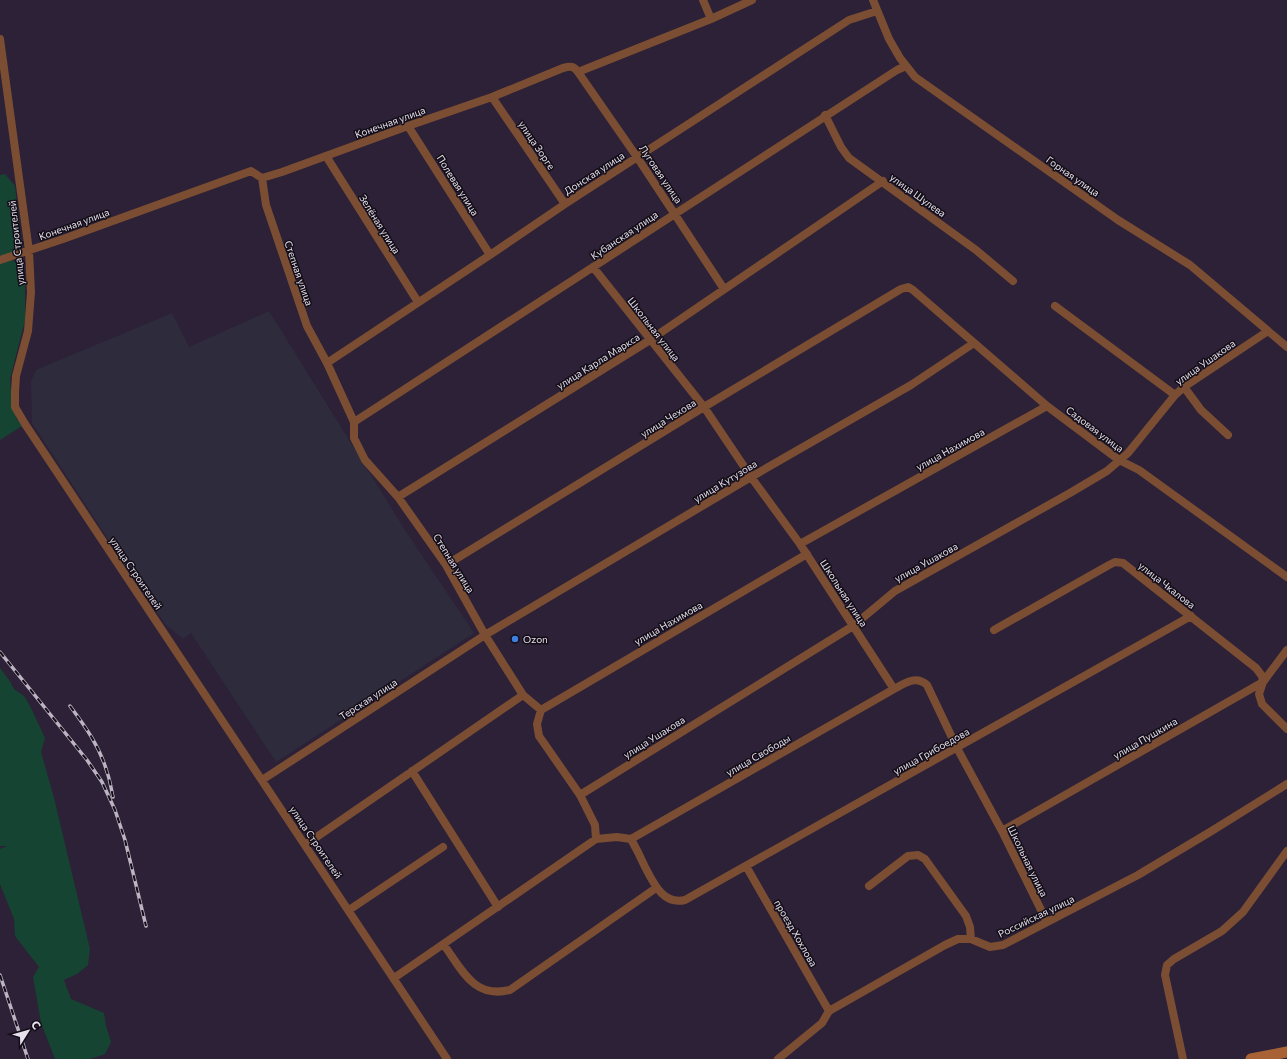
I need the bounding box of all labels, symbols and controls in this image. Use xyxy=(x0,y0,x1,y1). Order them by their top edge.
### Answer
street label: Конечная улица xyxy=(353,104,427,140)
street label: улица Зорге xyxy=(516,118,558,172)
street label: Луговая улица xyxy=(637,142,685,206)
street label: Донская улица xyxy=(562,149,626,197)
street label: Полевая улица xyxy=(435,152,481,218)
street label: Горная улица xyxy=(1044,153,1102,199)
street label: улица Шулева xyxy=(888,171,948,219)
street label: Зелёная улица xyxy=(357,192,403,256)
street label: улица Строителей xyxy=(6,200,26,286)
street label: Конечная улица xyxy=(37,206,111,242)
street label: Кубанская улица xyxy=(588,208,660,262)
street label: Степная улица xyxy=(282,239,316,307)
street label: Школьная улица xyxy=(625,295,683,363)
street label: улица Карла Маркса xyxy=(554,331,642,391)
street label: улица Ушакова xyxy=(1173,337,1237,387)
street label: улица Чехова xyxy=(638,396,698,440)
street label: Садовая улица xyxy=(1064,403,1126,455)
street label: улица Нахимова xyxy=(914,425,986,473)
street label: улица Кутузова xyxy=(691,457,759,505)
street label: Степная улица xyxy=(431,531,477,595)
street label: улица Строителей xyxy=(107,534,165,612)
street label: улица Ушакова xyxy=(892,540,960,584)
street label: Школьная улица xyxy=(818,557,870,629)
street label: улица Чкалова xyxy=(1136,559,1198,611)
street label: улица Нахимова xyxy=(632,599,704,647)
place label: Ozon xyxy=(523,633,548,645)
marker: Ozon xyxy=(510,634,520,644)
street label: Терская улица xyxy=(337,676,399,722)
street label: улица Ушакова xyxy=(621,713,687,761)
street label: улица Пушкина xyxy=(1111,715,1179,761)
street label: улица Грибоедова xyxy=(891,725,971,777)
street label: улица Свободы xyxy=(724,732,792,778)
street label: улица Строителей xyxy=(287,803,345,881)
street label: Школьная улица xyxy=(1006,823,1050,899)
street label: Российская улица xyxy=(996,892,1076,940)
street label: проезд Хохлова xyxy=(772,897,820,969)
north arrow xyxy=(8,1011,48,1051)
text: С xyxy=(29,1018,44,1032)

